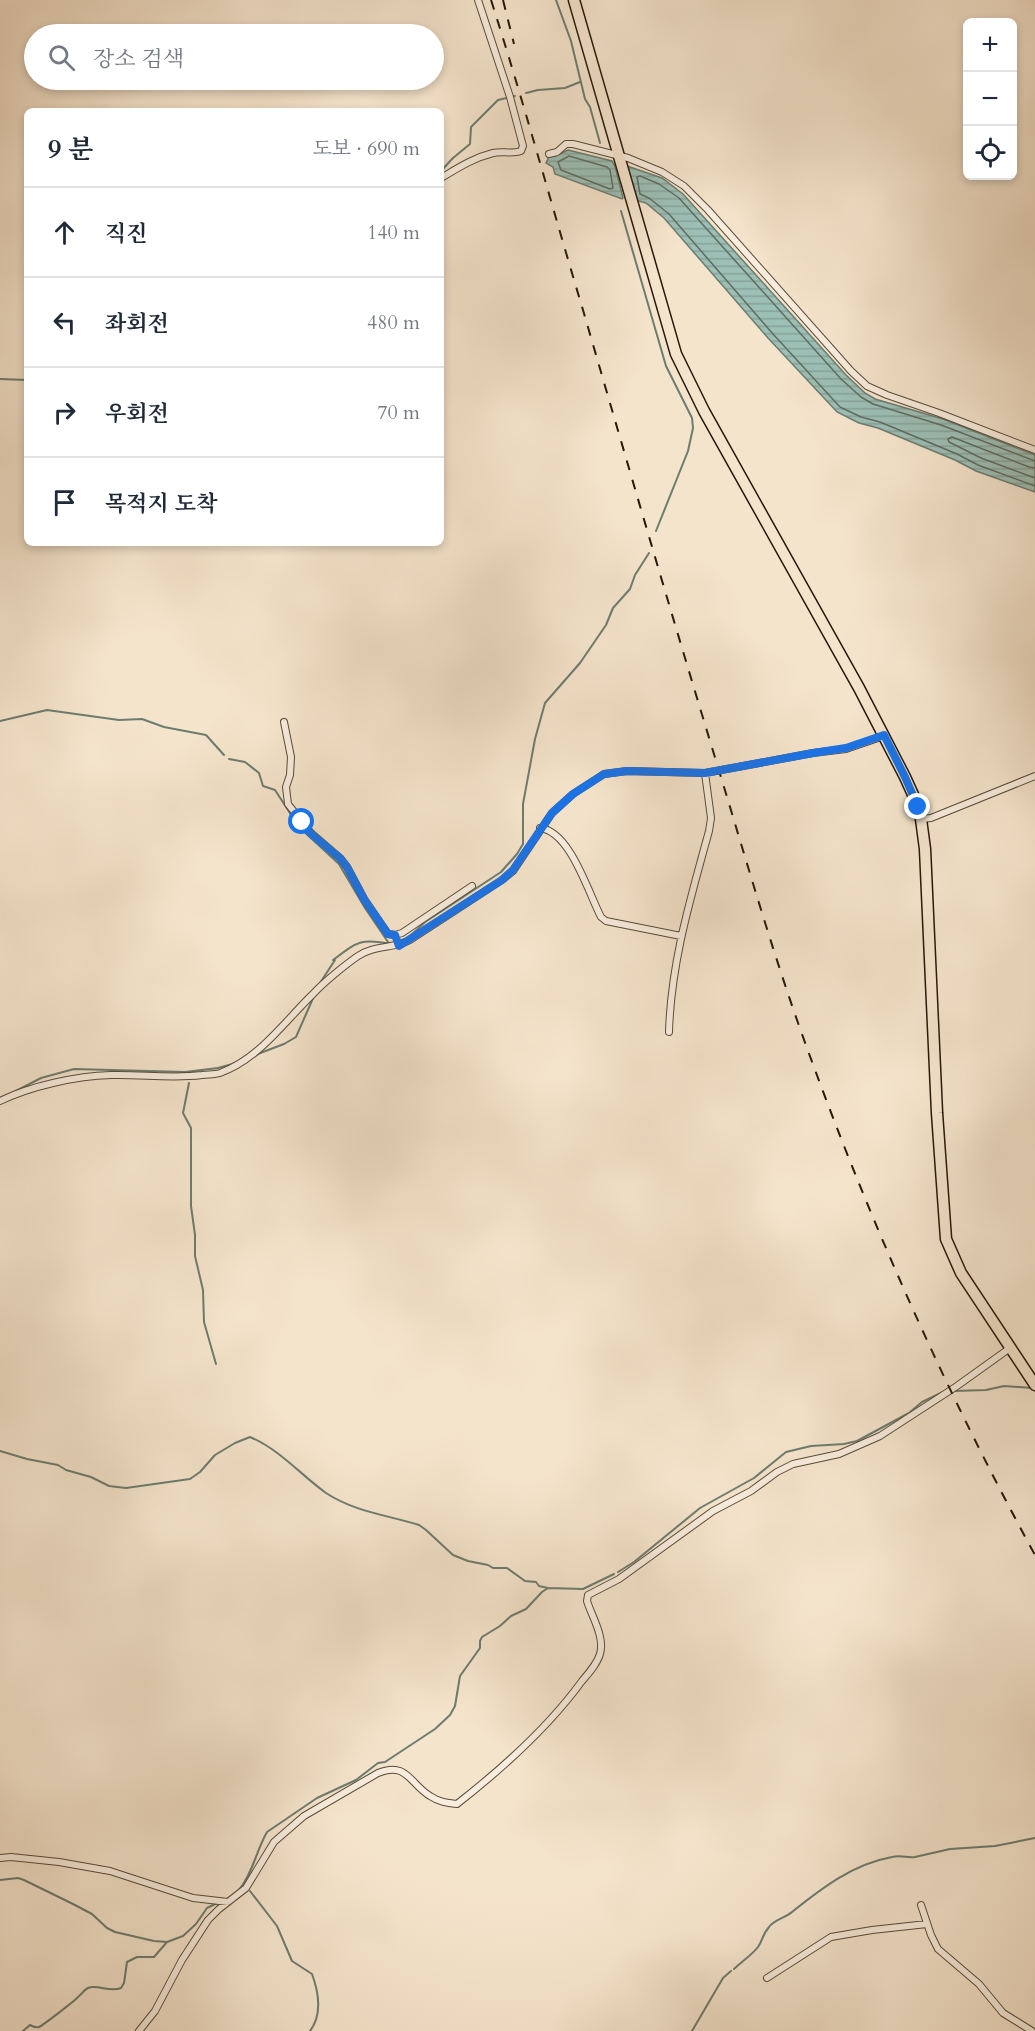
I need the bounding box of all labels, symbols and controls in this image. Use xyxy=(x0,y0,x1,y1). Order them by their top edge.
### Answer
map controls xyxy=(963,18,1017,180)
button: + xyxy=(963,18,1017,72)
search box xyxy=(24,24,444,90)
icon: search xyxy=(45,41,78,74)
text: 장소 검색 xyxy=(93,44,184,74)
button: − xyxy=(963,72,1017,126)
button: locate xyxy=(963,126,1017,180)
text: 9 분 xyxy=(48,132,93,167)
text: 도보 · 690 m xyxy=(313,135,420,162)
icon: ahead xyxy=(48,216,81,249)
text: 직진 xyxy=(105,219,148,249)
text: 140 m xyxy=(367,219,420,246)
icon: left xyxy=(48,306,81,339)
text: 좌회전 xyxy=(105,309,169,339)
text: 480 m xyxy=(367,309,420,336)
icon: right xyxy=(48,396,81,429)
text: 우회전 xyxy=(105,399,169,429)
text: 70 m xyxy=(377,399,420,426)
icon: arrive xyxy=(48,486,81,519)
text: 목적지 도착 xyxy=(105,489,217,519)
route end xyxy=(904,793,930,819)
route start xyxy=(288,808,314,834)

